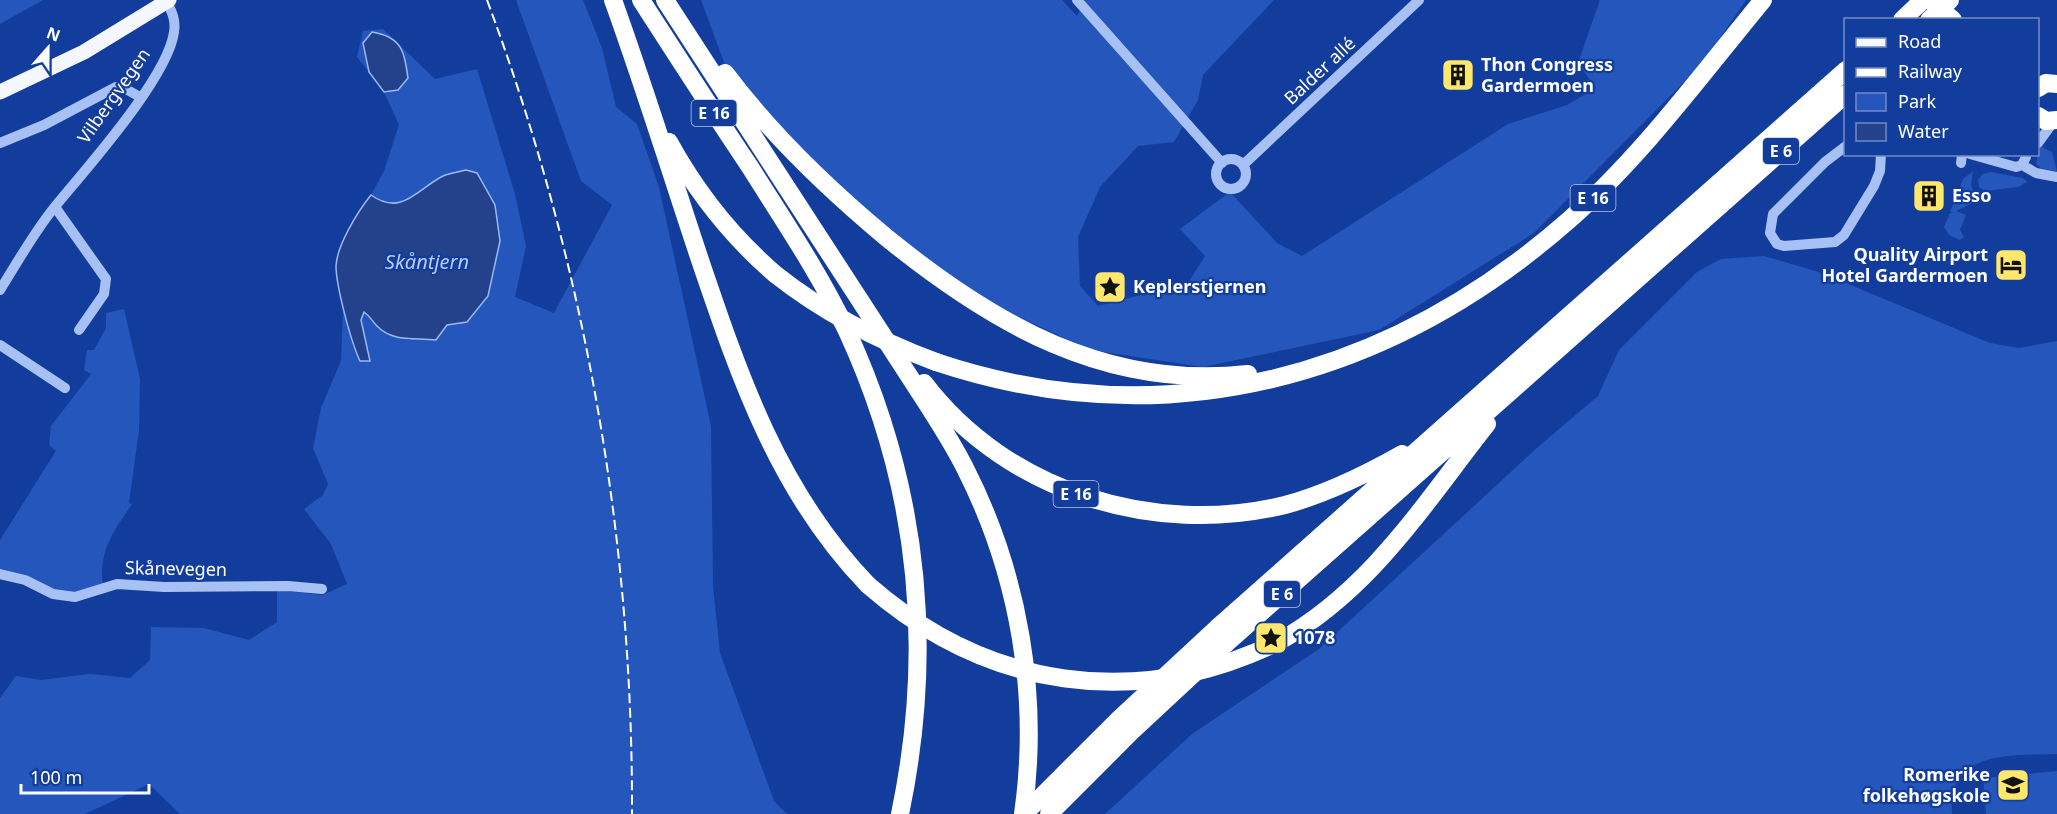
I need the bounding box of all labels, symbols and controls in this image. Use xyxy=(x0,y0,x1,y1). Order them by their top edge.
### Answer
north arrow xyxy=(18,18,78,78)
legend xyxy=(1844,18,2039,156)
text: N xyxy=(43,21,63,47)
text: Road xyxy=(1898,29,1941,53)
street label: Balder allé xyxy=(1278,31,1360,110)
street label: Vilbergvegen xyxy=(71,43,155,148)
place label: Thon Congress Gardermoen xyxy=(1481,52,1613,97)
building icon: Thon Congress Gardermoen xyxy=(1440,57,1476,93)
text: Railway xyxy=(1898,59,1963,83)
text: Park xyxy=(1898,89,1936,113)
road number: E 16 xyxy=(692,100,736,126)
text: Water xyxy=(1898,119,1949,143)
road number: E 6 xyxy=(1763,138,1799,164)
building icon: Esso xyxy=(1911,178,1947,214)
place label: Esso xyxy=(1952,183,1991,207)
road number: E 16 xyxy=(1570,185,1616,211)
place label: Quality Airport Hotel Gardermoen xyxy=(1821,242,1988,287)
hotel icon: Quality Airport Hotel Gardermoen xyxy=(1993,247,2029,283)
water label: Skåntjern xyxy=(385,248,469,275)
place icon: Keplerstjernen xyxy=(1092,269,1128,305)
place label: Keplerstjernen xyxy=(1133,274,1266,298)
road number: E 16 xyxy=(1054,481,1098,507)
street label: Skånevegen xyxy=(125,555,227,581)
road number: E 6 xyxy=(1264,581,1300,607)
place icon: 1078 xyxy=(1253,620,1289,656)
place label: 1078 xyxy=(1294,625,1335,649)
scale bar xyxy=(21,757,148,795)
place label: Romerike folkehøgskole xyxy=(1863,762,1990,807)
text: 100 m xyxy=(30,765,82,789)
school or university icon: Romerike folkehøgskole xyxy=(1995,767,2031,803)

